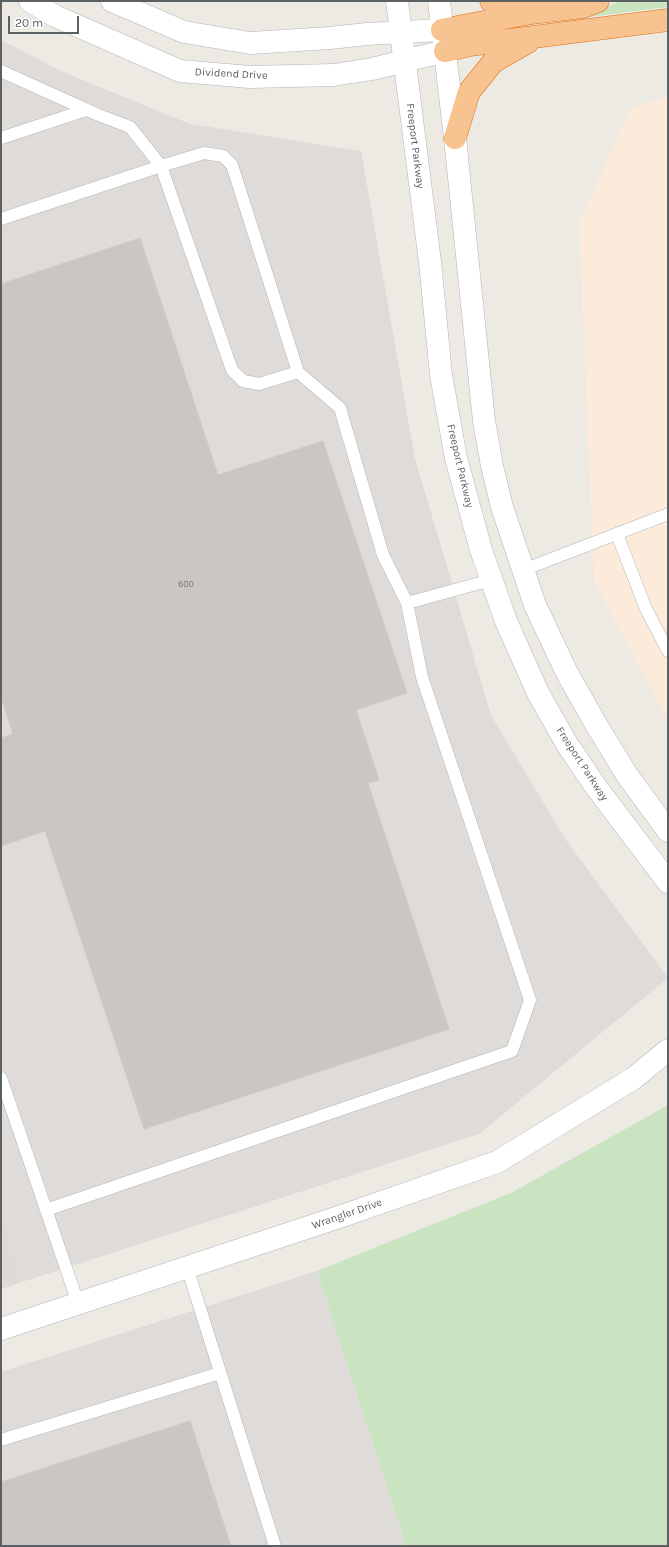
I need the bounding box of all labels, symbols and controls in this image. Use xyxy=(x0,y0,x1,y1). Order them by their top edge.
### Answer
scale bar xyxy=(10,8,81,34)
text: 20 m xyxy=(15,16,43,30)
street label: Dividend Drive xyxy=(194,65,268,83)
street label: Freeport Parkway xyxy=(403,103,427,189)
street label: Freeport Parkway xyxy=(444,423,476,509)
house number: 600 xyxy=(178,579,194,589)
street label: Freeport Parkway xyxy=(553,724,611,804)
street label: Wrangler Drive xyxy=(310,1196,384,1232)

